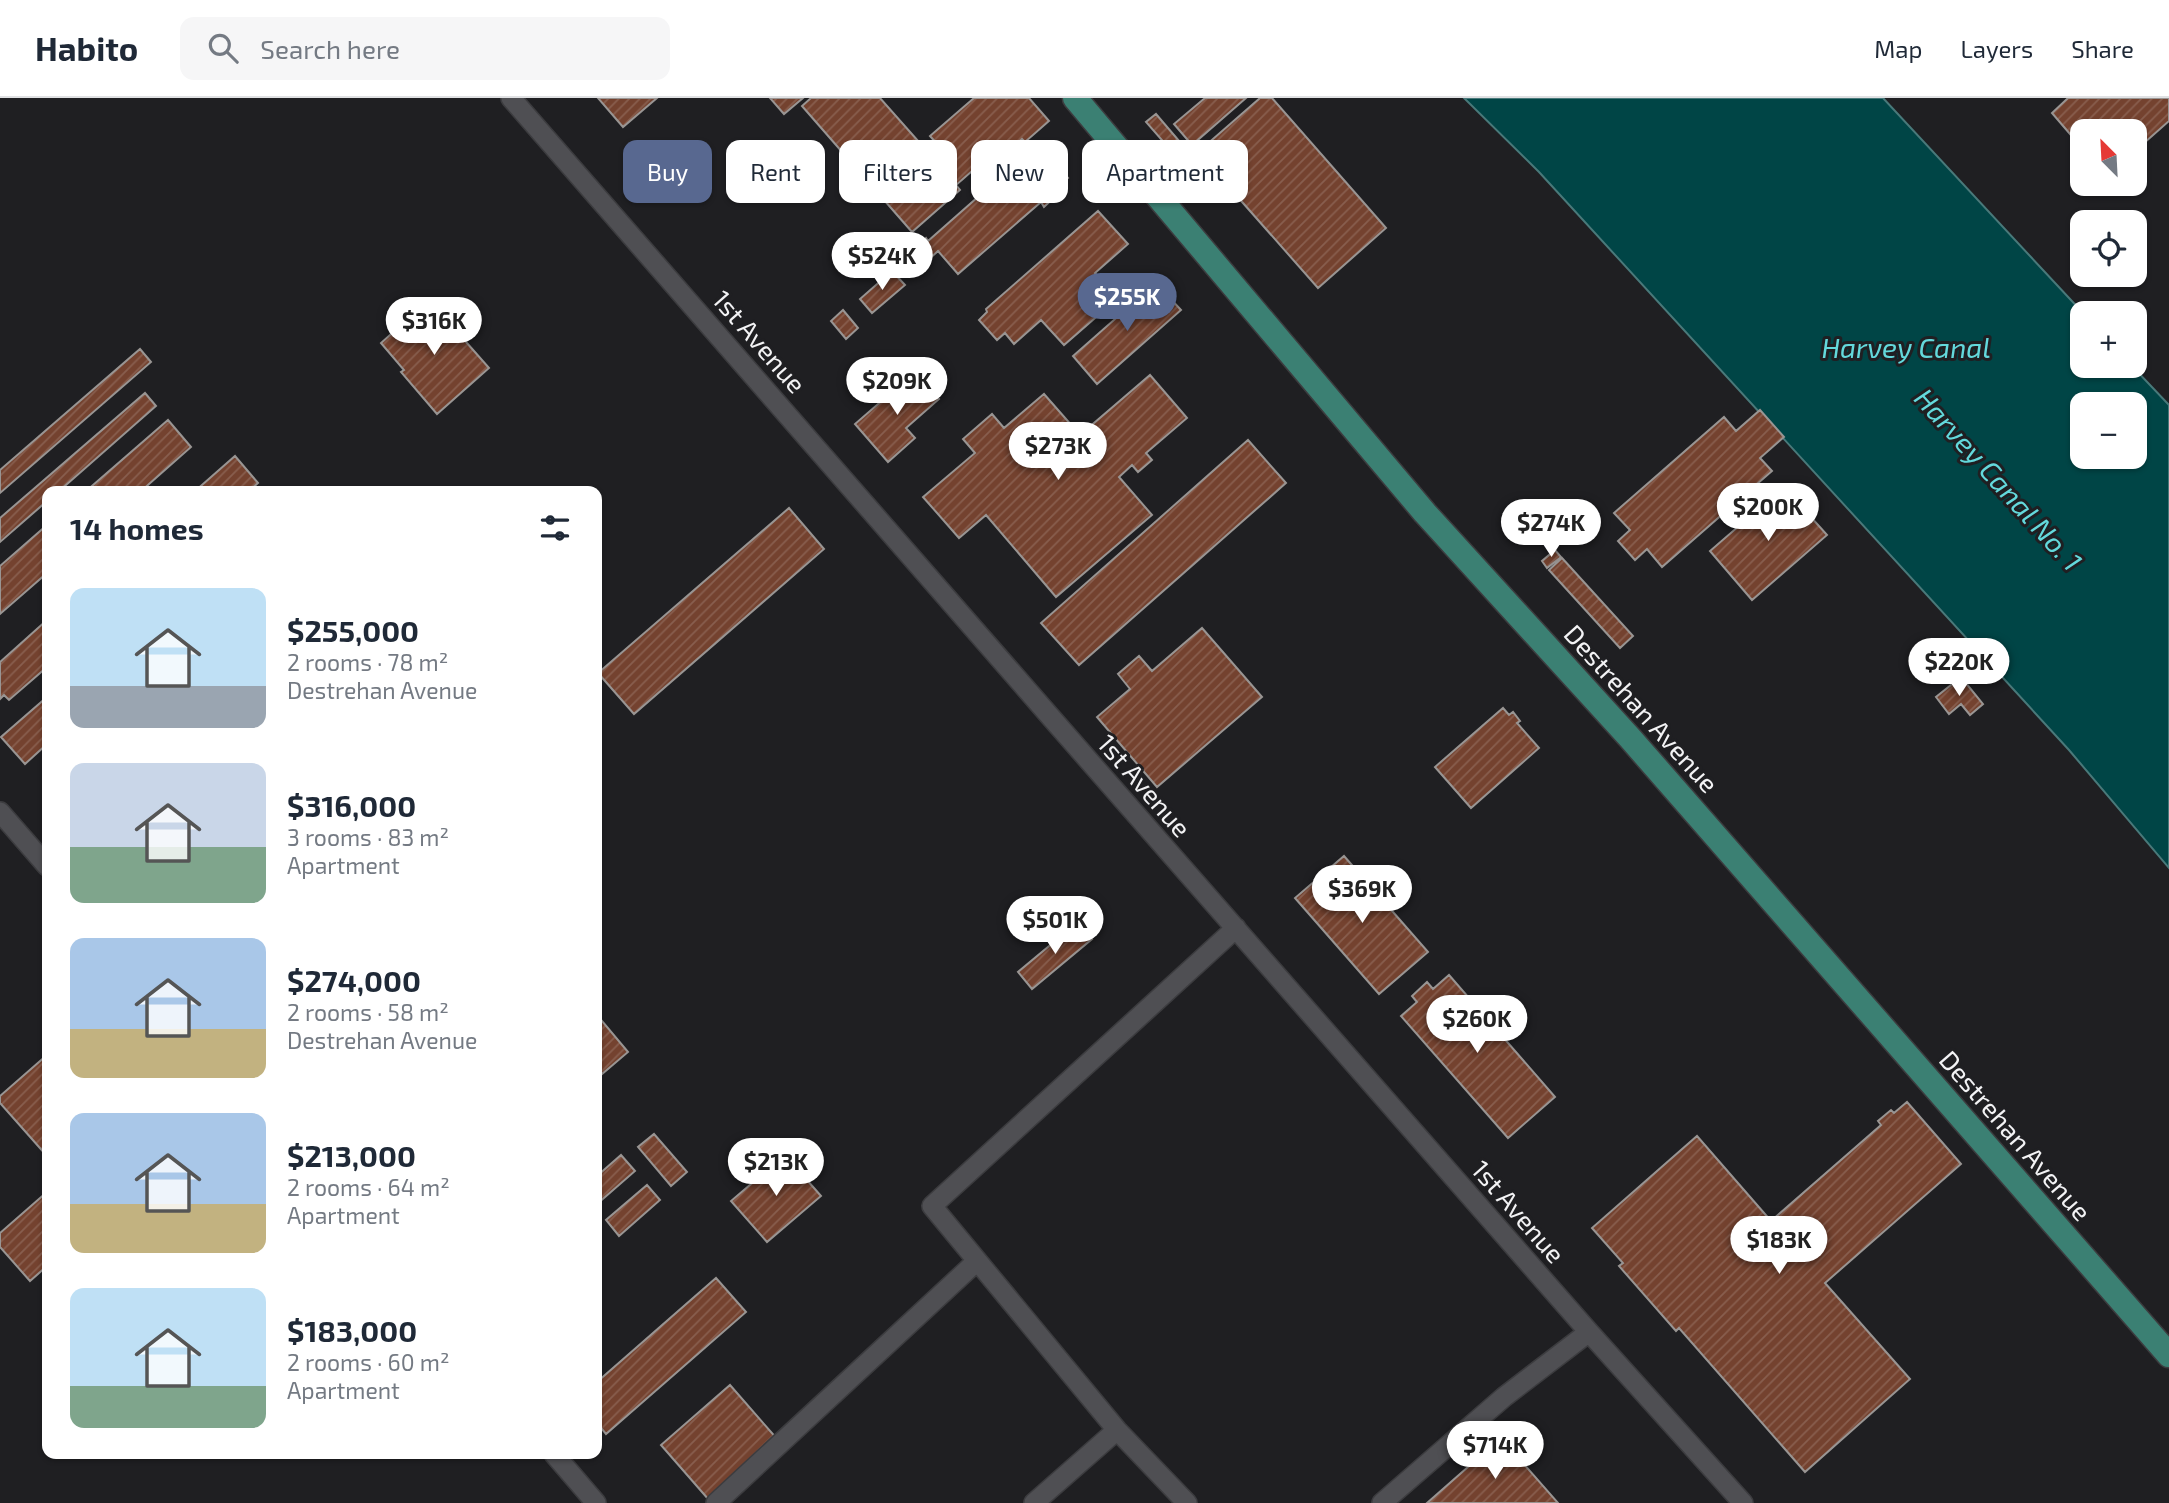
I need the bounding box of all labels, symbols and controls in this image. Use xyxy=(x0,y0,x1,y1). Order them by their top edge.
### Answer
search box xyxy=(180,17,670,80)
text: Habito xyxy=(35,28,138,68)
icon: search xyxy=(204,29,242,67)
text: Search here xyxy=(260,33,400,64)
text: Map xyxy=(1874,34,1922,63)
text: Layers xyxy=(1960,34,2033,63)
text: Share xyxy=(2071,34,2134,63)
north arrow xyxy=(2070,119,2147,196)
map controls xyxy=(2070,119,2147,469)
chip: Buy xyxy=(623,140,712,203)
chip: Rent xyxy=(726,140,825,203)
chip: Filters xyxy=(839,140,957,203)
chip: New xyxy=(971,140,1068,203)
chip: Apartment xyxy=(1082,140,1248,203)
button: locate xyxy=(2070,210,2147,287)
pin: $524K xyxy=(833,232,931,292)
text: $524K xyxy=(848,241,916,269)
pin: $255K xyxy=(1078,274,1176,333)
text: $255K xyxy=(1094,282,1160,310)
street label: 1st Avenue xyxy=(707,283,813,399)
pin: $316K xyxy=(385,298,483,357)
button: + xyxy=(2070,301,2147,378)
text: $316K xyxy=(402,306,466,334)
water label: Harvey Canal xyxy=(1821,330,1991,364)
pin: $209K xyxy=(848,358,946,417)
text: $209K xyxy=(862,366,932,394)
water label: Harvey Canal No. 1 xyxy=(1908,381,2090,577)
button: − xyxy=(2070,392,2147,469)
pin: $273K xyxy=(1009,422,1107,482)
text: $273K xyxy=(1025,431,1091,459)
pin: $200K xyxy=(1719,484,1817,543)
text: $200K xyxy=(1733,492,1803,520)
pin: $274K xyxy=(1502,500,1600,559)
text: $274K xyxy=(1517,508,1585,536)
icon: filters xyxy=(536,509,574,547)
text: 14 homes xyxy=(70,510,204,546)
text: $255,000 xyxy=(287,612,419,648)
icon: home xyxy=(126,616,210,700)
street label: Destrehan Avenue xyxy=(1558,618,1726,798)
pin: $220K xyxy=(1910,638,2008,698)
text: $220K xyxy=(1924,647,1994,675)
text: 2 rooms · 78 m² xyxy=(287,648,448,676)
text: Destrehan Avenue xyxy=(287,676,477,704)
street label: 1st Avenue xyxy=(1092,727,1198,843)
text: $316,000 xyxy=(287,787,416,823)
icon: home xyxy=(126,791,210,875)
text: 3 rooms · 83 m² xyxy=(287,823,449,851)
text: Apartment xyxy=(287,851,400,879)
pin: $369K xyxy=(1313,866,1411,925)
text: $369K xyxy=(1328,874,1396,902)
pin: $501K xyxy=(1006,896,1104,956)
text: $501K xyxy=(1022,905,1088,933)
text: $274,000 xyxy=(287,962,421,998)
icon: home xyxy=(126,966,210,1050)
pin: $260K xyxy=(1428,996,1526,1055)
text: 2 rooms · 58 m² xyxy=(287,998,449,1026)
text: $260K xyxy=(1442,1004,1512,1032)
text: Destrehan Avenue xyxy=(287,1026,477,1054)
street label: Destrehan Avenue xyxy=(1934,1044,2098,1226)
text: $213,000 xyxy=(287,1137,416,1173)
pin: $213K xyxy=(727,1138,825,1198)
icon: home xyxy=(126,1141,210,1225)
text: $213K xyxy=(744,1147,808,1175)
street label: 1st Avenue xyxy=(1466,1153,1572,1269)
text: 2 rooms · 64 m² xyxy=(287,1173,450,1201)
text: Apartment xyxy=(287,1201,400,1229)
pin: $183K xyxy=(1730,1216,1828,1276)
text: $183K xyxy=(1746,1225,1812,1253)
text: $183,000 xyxy=(287,1312,417,1348)
icon: home xyxy=(126,1316,210,1400)
text: 2 rooms · 60 m² xyxy=(287,1348,449,1376)
text: Apartment xyxy=(287,1376,400,1404)
pin: $714K xyxy=(1446,1422,1544,1481)
text: $714K xyxy=(1463,1430,1527,1458)

